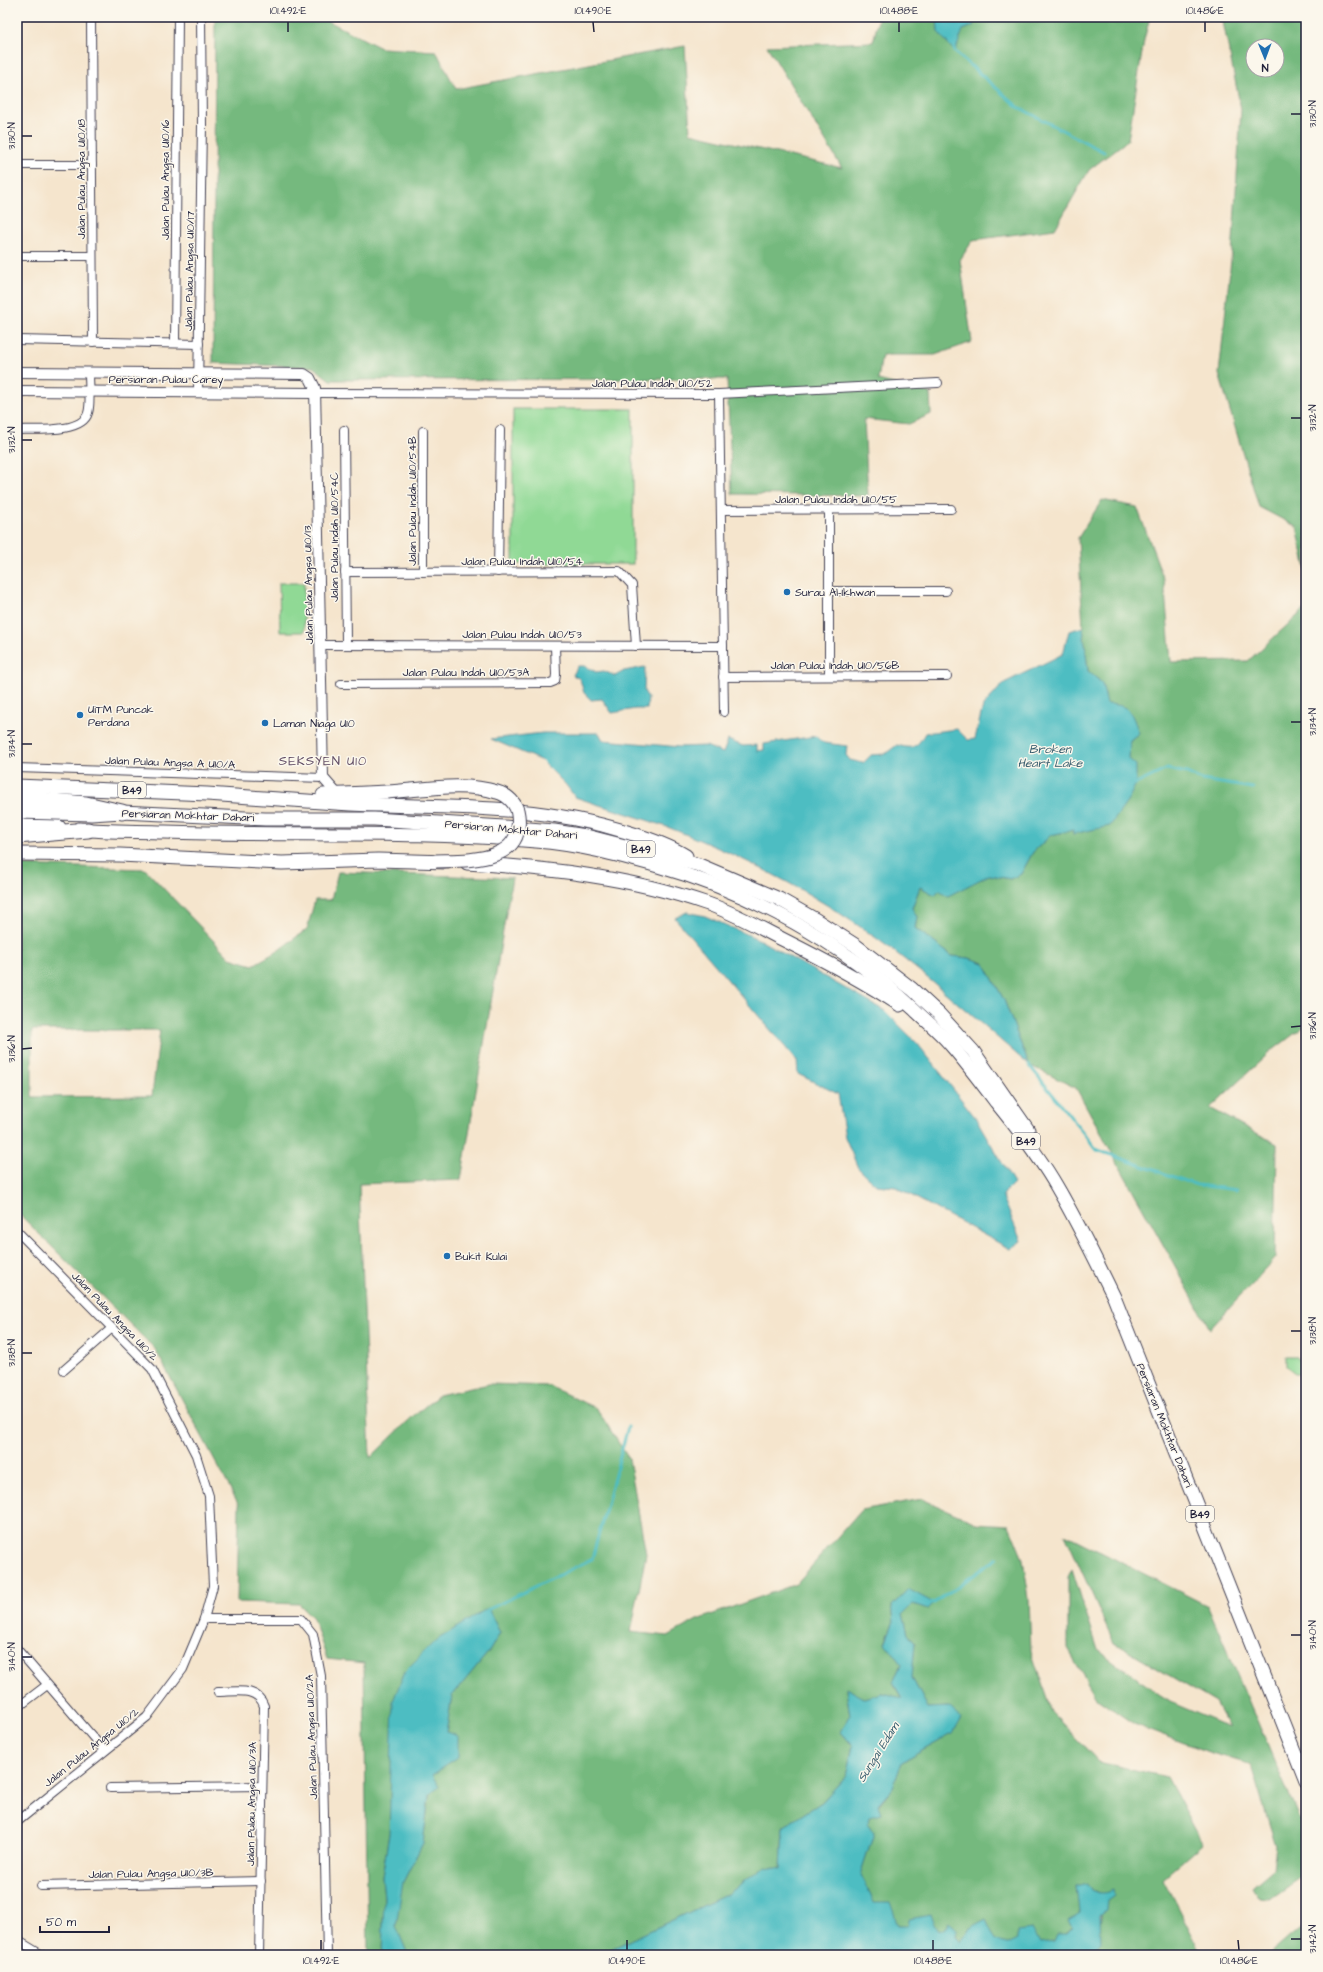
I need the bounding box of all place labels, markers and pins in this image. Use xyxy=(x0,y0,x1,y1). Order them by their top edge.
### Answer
place label: Surau Al-Ikhwan xyxy=(795,585,876,600)
marker: Surau Al-Ikhwan xyxy=(782,587,792,597)
place label: UiTM Puncak Perdana xyxy=(88,702,154,730)
marker: UiTM Puncak Perdana xyxy=(75,710,85,720)
place label: Laman Niaga U10 xyxy=(273,716,355,732)
marker: Laman Niaga U10 xyxy=(260,718,270,728)
place label: Bukit Kulai xyxy=(455,1249,507,1264)
marker: Bukit Kulai xyxy=(442,1251,452,1261)

